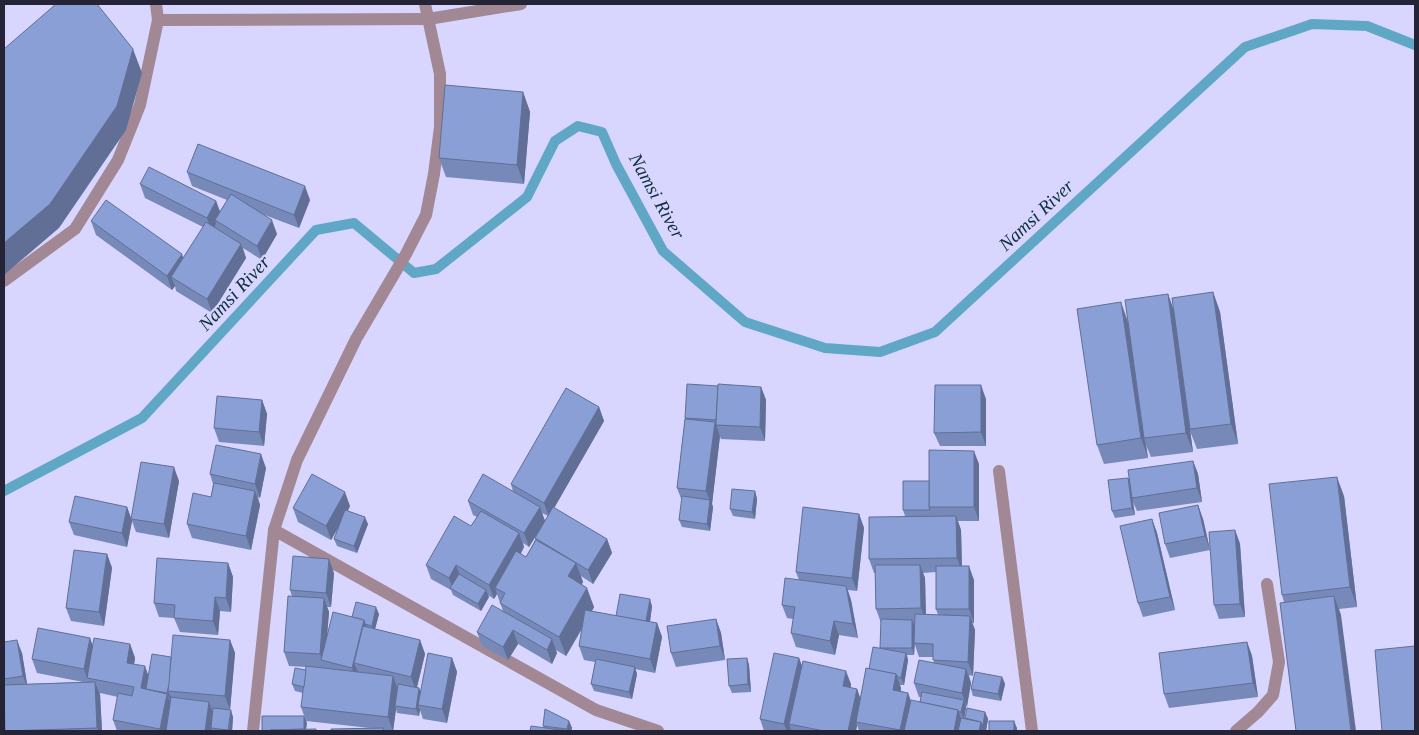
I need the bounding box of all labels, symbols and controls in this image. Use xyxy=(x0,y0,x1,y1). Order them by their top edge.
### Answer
water label: Namsi River xyxy=(624,149,689,243)
water label: Namsi River xyxy=(994,175,1078,256)
water label: Namsi River xyxy=(193,251,274,335)

